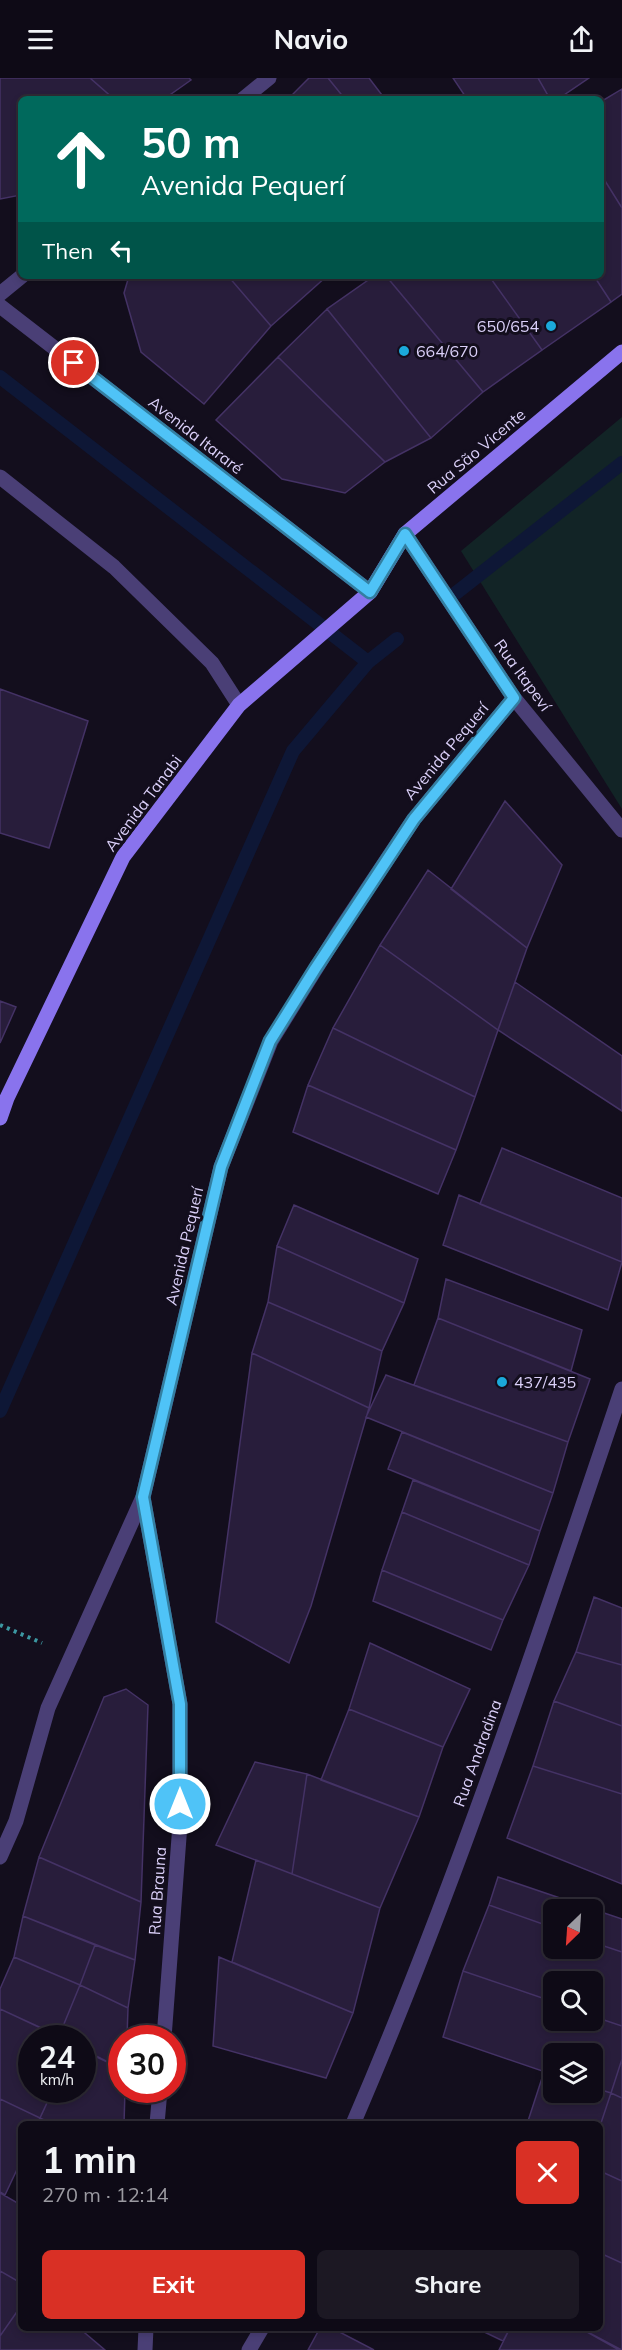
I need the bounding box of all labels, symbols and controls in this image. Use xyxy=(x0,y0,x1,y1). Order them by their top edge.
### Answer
text: Navio xyxy=(274,22,348,56)
icon: menu xyxy=(24,23,57,56)
icon: share xyxy=(565,23,598,56)
text: 50 m xyxy=(141,116,241,169)
icon: ahead xyxy=(42,120,120,198)
text: Avenida Pequerí xyxy=(141,168,345,202)
icon: left xyxy=(105,234,138,267)
text: Then xyxy=(42,237,93,265)
place label: 650/654 xyxy=(477,316,539,336)
marker: 650/654 xyxy=(544,319,558,333)
pin xyxy=(48,337,99,388)
place label: 664/670 xyxy=(416,341,478,361)
marker: 664/670 xyxy=(397,344,411,358)
icon: arrive xyxy=(57,346,90,379)
street label: Avenida Itararé xyxy=(145,392,247,478)
street label: Rua São Vicente xyxy=(423,404,529,498)
street label: Rua Itapeví xyxy=(490,635,556,716)
street label: Avenida Pequerí xyxy=(399,697,493,804)
street label: Avenida Tanabi xyxy=(100,751,186,855)
street label: Avenida Pequerí xyxy=(161,1184,208,1307)
place label: 437/435 xyxy=(514,1372,576,1392)
marker: 437/435 xyxy=(495,1375,509,1389)
street label: Rua Andradina xyxy=(448,1697,506,1809)
position arrow xyxy=(148,1772,212,1836)
street label: Rua Brauna xyxy=(144,1846,170,1936)
north arrow xyxy=(543,1899,603,1959)
map controls xyxy=(543,1899,603,2103)
button: search xyxy=(543,1971,603,2031)
speed limit sign: 30 xyxy=(108,2025,186,2103)
text: 24 xyxy=(39,2038,75,2076)
button: layers xyxy=(543,2043,603,2103)
text: km/h xyxy=(40,2070,74,2089)
text: 1 min xyxy=(42,2137,137,2182)
button: close xyxy=(516,2141,579,2204)
text: 270 m · 12:14 xyxy=(42,2182,168,2207)
button: Exit xyxy=(42,2250,305,2319)
button: Share xyxy=(317,2250,579,2319)

